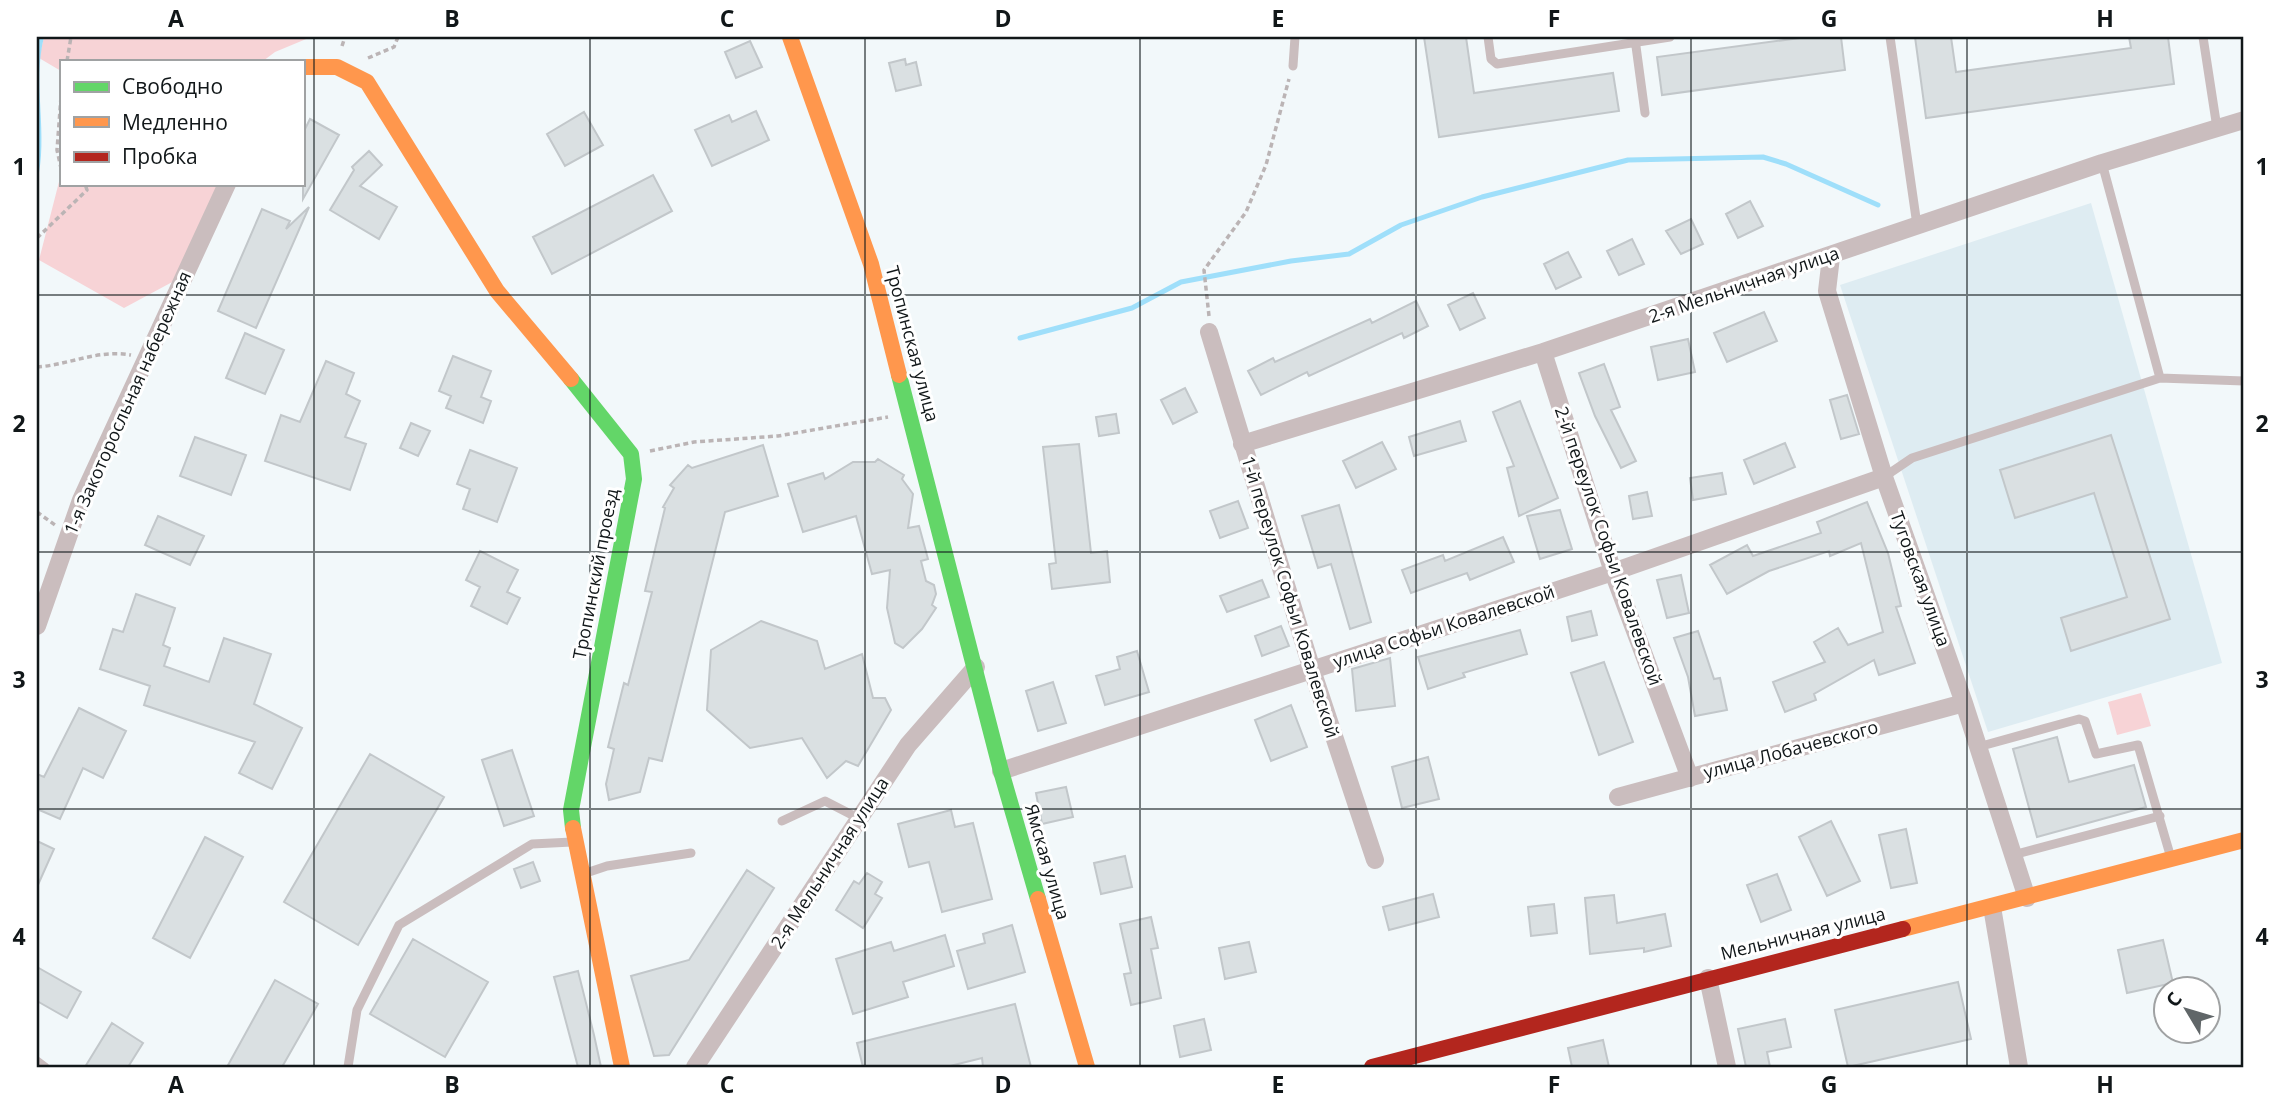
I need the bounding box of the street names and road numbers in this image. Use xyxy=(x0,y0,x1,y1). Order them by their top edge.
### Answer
street label: 2-я Мельничная улица xyxy=(1645,240,1842,328)
street label: Тропинская улица xyxy=(881,263,945,424)
street label: 1-я Закоторосльная набережная xyxy=(58,267,196,538)
street label: 2-й переулок Софьи Ковалевской xyxy=(1550,403,1668,688)
street label: 1-й переулок Софьи Ковалевской xyxy=(1237,453,1345,741)
street label: Тропинский проезд xyxy=(567,486,623,661)
street label: Туговская улица xyxy=(1885,508,1957,650)
street label: улица Софьи Ковалевской xyxy=(1330,579,1558,673)
street label: улица Лобачевского xyxy=(1701,714,1881,784)
street label: 2-я Мельничная улица xyxy=(765,772,894,953)
street label: Ямская улица xyxy=(1020,801,1076,922)
street label: Мельничная улица xyxy=(1718,901,1888,965)

